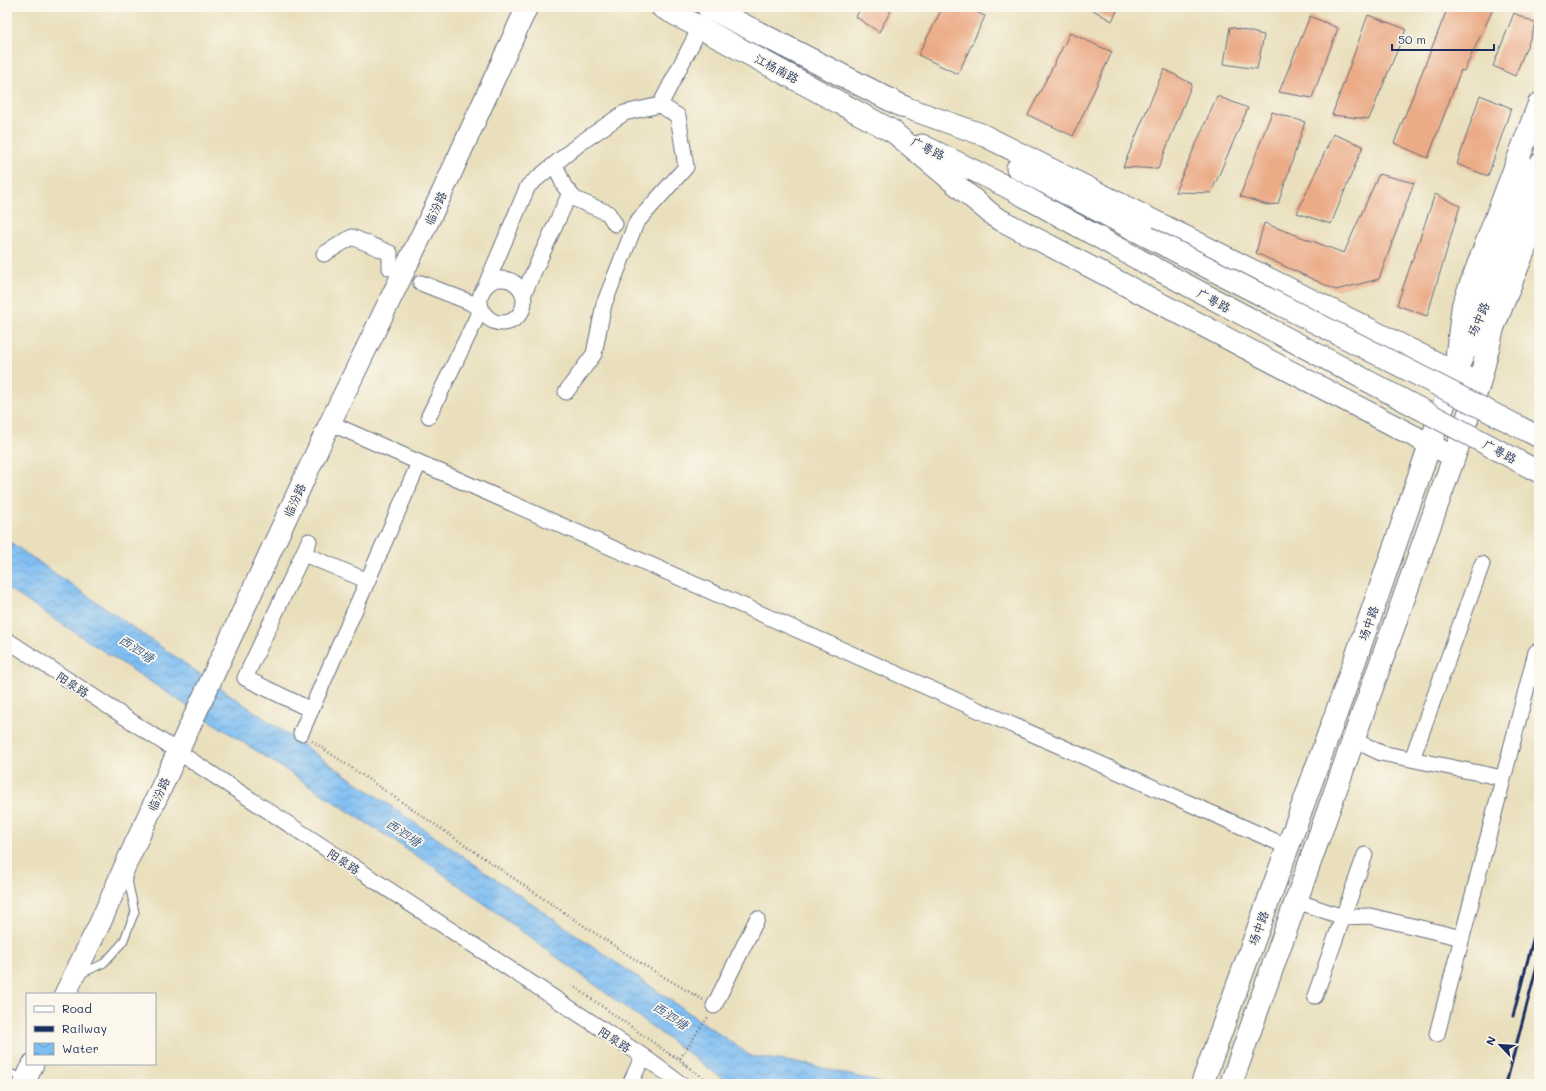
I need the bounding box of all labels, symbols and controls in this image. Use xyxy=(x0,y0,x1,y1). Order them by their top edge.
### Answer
scale bar xyxy=(1392,26,1494,52)
text: 50 m xyxy=(1398,31,1426,47)
street label: 江杨南路 xyxy=(752,50,802,86)
street label: 广粤路 xyxy=(908,133,948,163)
street label: 临汾路 xyxy=(420,188,450,228)
street label: 广粤路 xyxy=(1194,284,1234,316)
street label: 场中路 xyxy=(1464,299,1492,339)
street label: 广粤路 xyxy=(1480,435,1520,467)
street label: 临汾路 xyxy=(279,480,309,520)
street label: 场中路 xyxy=(1355,603,1381,643)
water label: 西泗塘 xyxy=(116,630,160,667)
street label: 阳泉路 xyxy=(54,667,92,701)
street label: 临汾路 xyxy=(143,774,173,814)
water label: 西泗塘 xyxy=(383,814,427,851)
street label: 阳泉路 xyxy=(325,844,363,878)
street label: 场中路 xyxy=(1244,908,1272,948)
legend xyxy=(26,993,156,1065)
water label: 西泗塘 xyxy=(650,997,694,1034)
text: Road xyxy=(62,1000,92,1016)
text: Railway xyxy=(62,1020,107,1036)
street label: 阳泉路 xyxy=(596,1022,634,1056)
north arrow xyxy=(1480,1025,1520,1065)
text: N xyxy=(1482,1034,1499,1048)
text: Water xyxy=(62,1040,99,1056)

